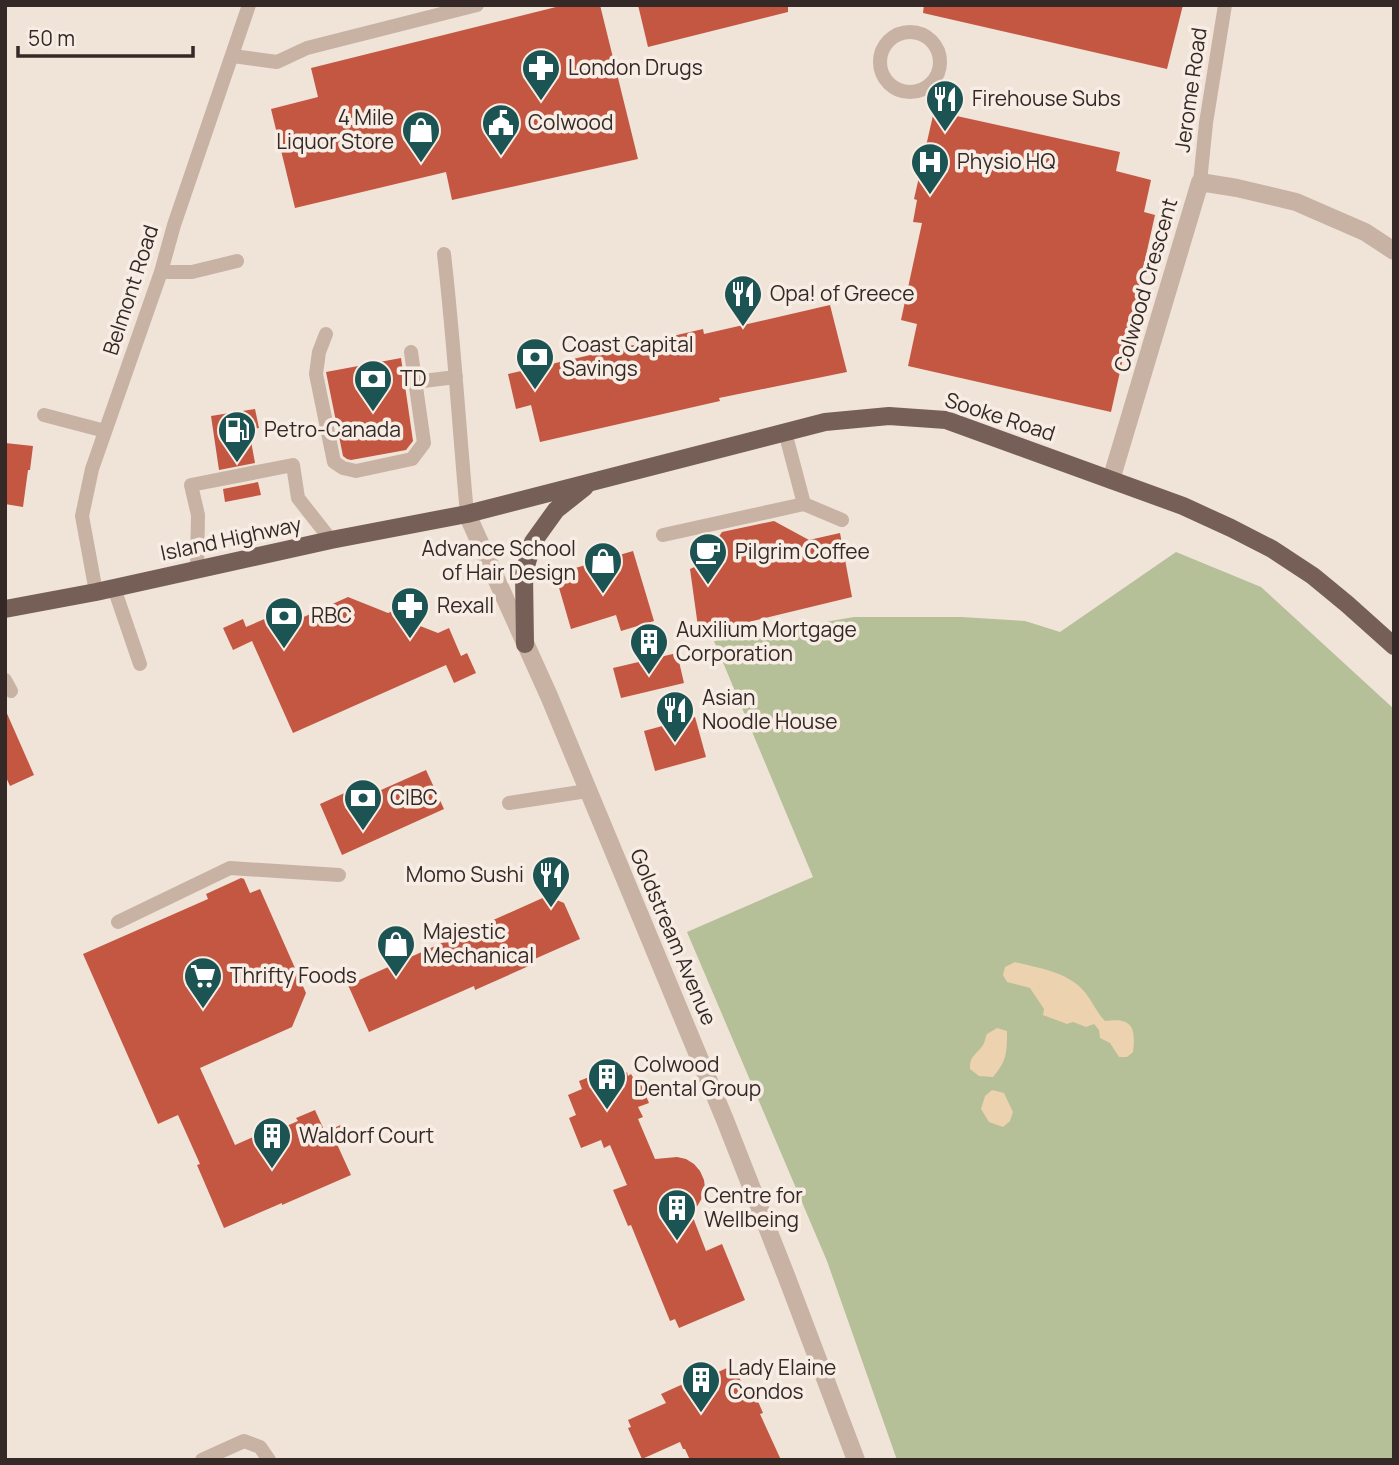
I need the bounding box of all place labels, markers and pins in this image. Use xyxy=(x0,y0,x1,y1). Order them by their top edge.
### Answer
pharmacy icon: London Drugs xyxy=(520,47,562,102)
place label: London Drugs xyxy=(568,53,703,81)
restaurant icon: Firehouse Subs xyxy=(924,78,966,133)
place label: Firehouse Subs xyxy=(972,84,1121,112)
public building icon: Colwood xyxy=(480,102,522,157)
place label: 4 Mile Liquor Store xyxy=(276,103,394,155)
place label: Colwood xyxy=(528,108,613,136)
shop icon: 4 Mile Liquor Store xyxy=(400,109,442,164)
hospital icon: Physio HQ xyxy=(909,141,951,196)
place label: Physio HQ xyxy=(957,147,1055,175)
restaurant icon: Opa! of Greece xyxy=(722,273,764,328)
place label: Opa! of Greece xyxy=(770,279,914,307)
place label: Coast Capital Savings xyxy=(562,330,694,382)
bank icon: Coast Capital Savings xyxy=(514,336,556,391)
bank icon: TD xyxy=(352,358,394,413)
place label: TD xyxy=(400,364,427,392)
fuel station icon: Petro-Canada xyxy=(216,409,258,464)
place label: Petro-Canada xyxy=(264,415,401,443)
cafe icon: Pilgrim Coffee xyxy=(687,531,729,586)
place label: Advance School of Hair Design xyxy=(422,534,576,586)
place label: Pilgrim Coffee xyxy=(735,537,870,565)
shop icon: Advance School of Hair Design xyxy=(582,540,624,595)
pharmacy icon: Rexall xyxy=(389,585,431,640)
place label: Rexall xyxy=(437,591,494,619)
bank icon: RBC xyxy=(263,595,305,650)
place label: RBC xyxy=(311,601,352,629)
place label: Auxilium Mortgage Corporation xyxy=(676,615,857,667)
building icon: Auxilium Mortgage Corporation xyxy=(628,621,670,676)
place label: Asian Noodle House xyxy=(702,683,838,735)
restaurant icon: Asian Noodle House xyxy=(654,689,696,744)
bank icon: CIBC xyxy=(342,777,384,832)
place label: CIBC xyxy=(390,783,438,811)
restaurant icon: Momo Sushi xyxy=(530,854,572,909)
place label: Momo Sushi xyxy=(406,860,524,888)
place label: Majestic Mechanical xyxy=(423,917,534,969)
shop icon: Majestic Mechanical xyxy=(375,923,417,978)
supermarket icon: Thrifty Foods xyxy=(182,955,224,1010)
place label: Thrifty Foods xyxy=(230,961,357,989)
place label: Colwood Dental Group xyxy=(634,1050,761,1102)
building icon: Colwood Dental Group xyxy=(586,1056,628,1111)
building icon: Waldorf Court xyxy=(251,1115,293,1170)
place label: Waldorf Court xyxy=(299,1121,434,1149)
place label: Centre for Wellbeing xyxy=(704,1181,803,1233)
building icon: Centre for Wellbeing xyxy=(656,1187,698,1242)
place label: Lady Elaine Condos xyxy=(728,1353,836,1405)
building icon: Lady Elaine Condos xyxy=(680,1359,722,1414)

